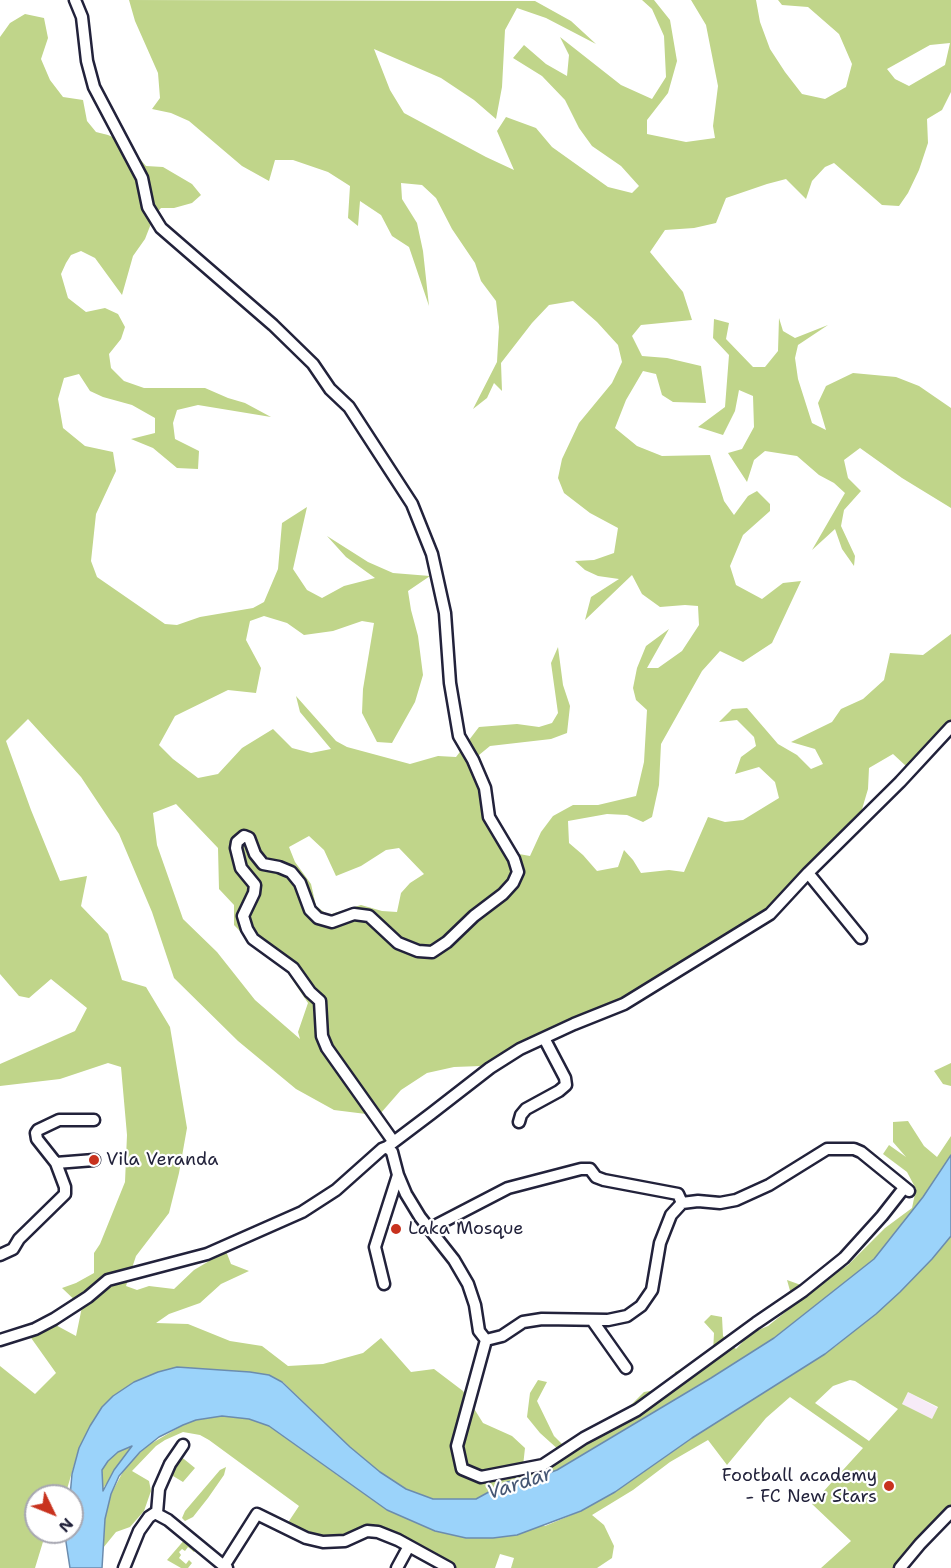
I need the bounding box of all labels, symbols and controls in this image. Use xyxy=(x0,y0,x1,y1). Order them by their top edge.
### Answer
place label: Vila Veranda xyxy=(106,1149,219,1171)
marker: Vila Veranda xyxy=(87,1153,101,1167)
place label: Laka Mosque xyxy=(408,1218,523,1240)
marker: Laka Mosque xyxy=(389,1222,403,1236)
water label: Vardar xyxy=(484,1462,556,1506)
place label: Football academy - FC New Stars xyxy=(722,1465,877,1508)
marker: Football academy - FC New Stars xyxy=(882,1479,896,1493)
north arrow xyxy=(24,1484,84,1544)
text: N xyxy=(54,1513,78,1537)

